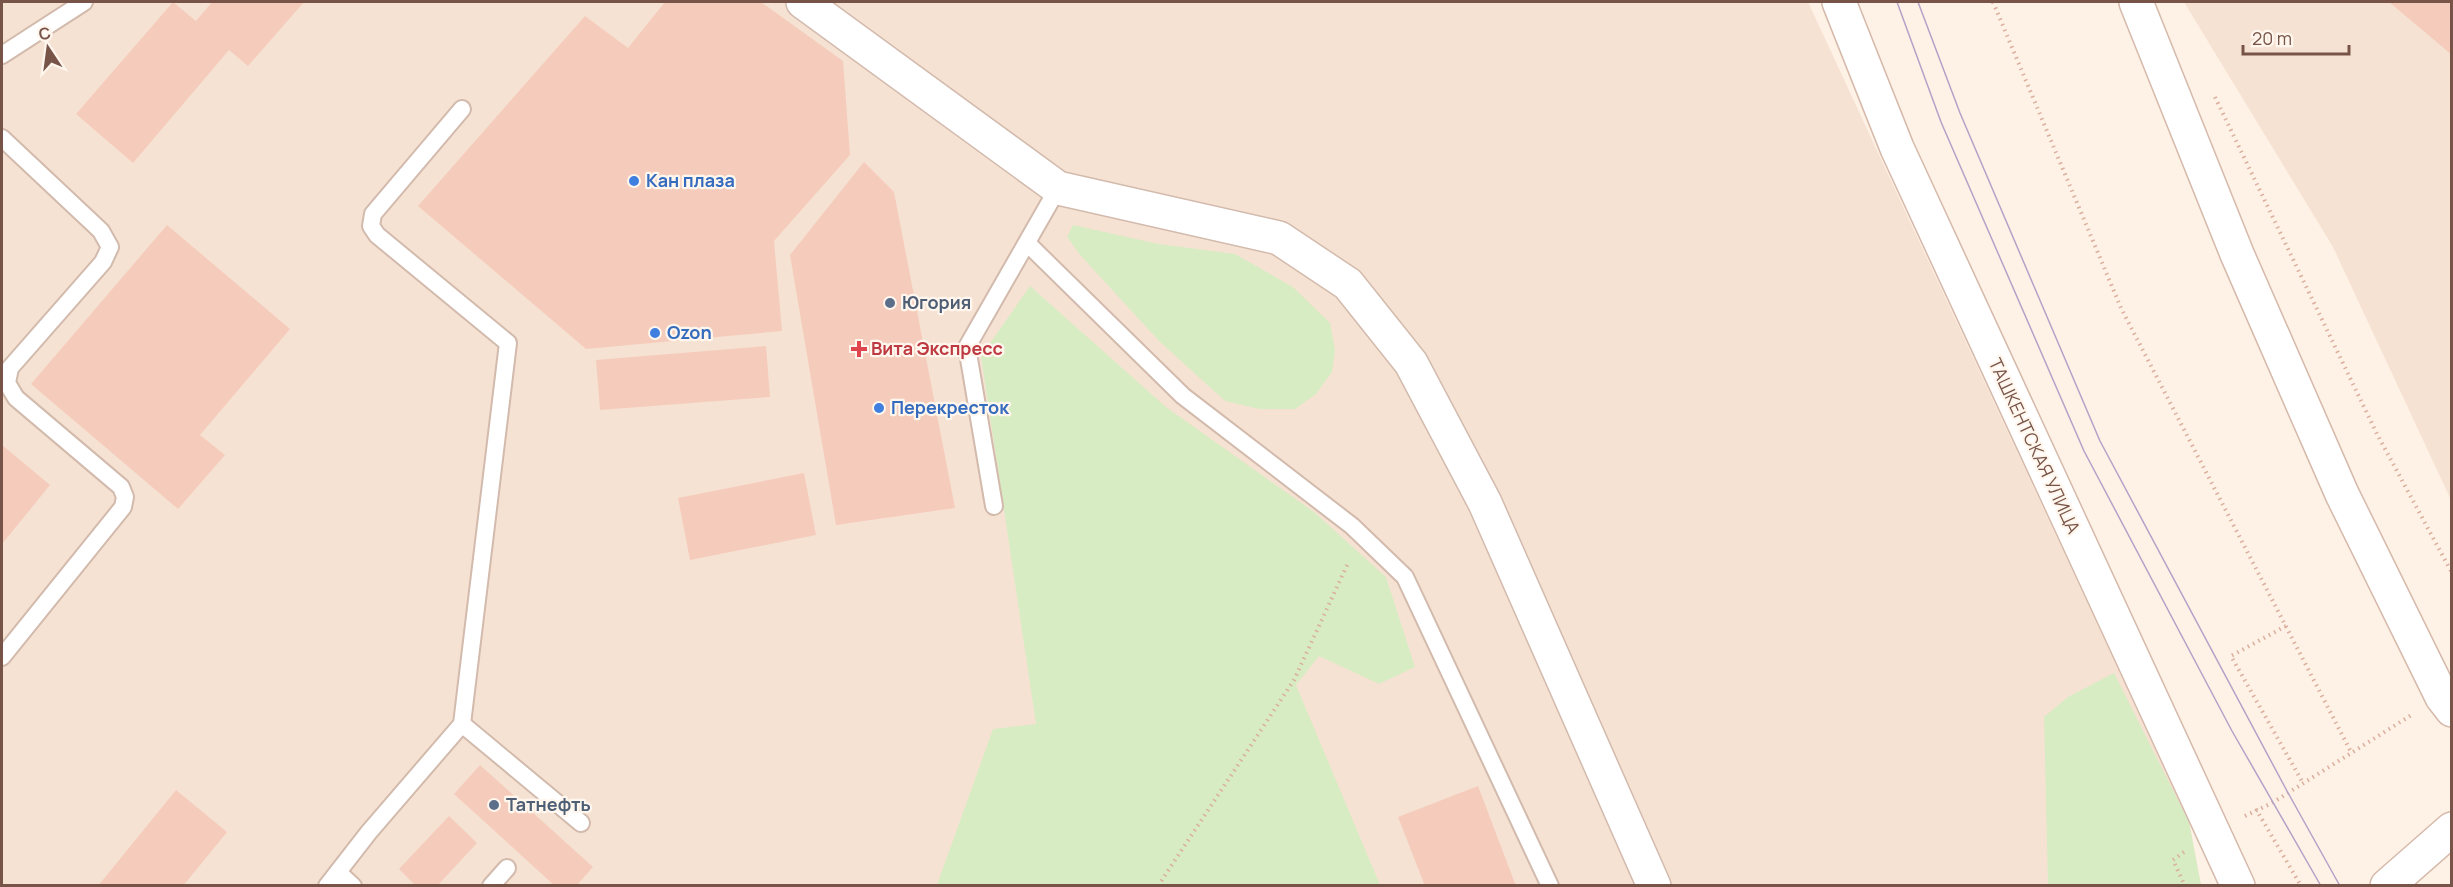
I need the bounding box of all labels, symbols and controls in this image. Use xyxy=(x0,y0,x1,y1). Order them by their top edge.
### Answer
north arrow xyxy=(18,18,78,78)
scale bar xyxy=(2243,18,2350,56)
text: С xyxy=(36,21,53,45)
text: 20 m xyxy=(2252,26,2292,50)
place label: Кан плаза xyxy=(646,168,735,192)
marker: Кан плаза xyxy=(627,174,641,188)
place label: Югория xyxy=(902,290,971,314)
marker: Югория xyxy=(883,296,897,310)
place label: Ozon xyxy=(667,320,712,344)
marker: Ozon xyxy=(648,326,662,340)
place label: Вита Экспресс xyxy=(871,336,1003,360)
marker: Вита Экспресс xyxy=(852,342,866,356)
street label: ТАШКЕНТСКАЯ УЛИЦА xyxy=(1984,354,2086,538)
place label: Перекресток xyxy=(891,395,1010,419)
marker: Перекресток xyxy=(872,401,886,415)
place label: Татнефть xyxy=(506,792,591,816)
marker: Татнефть xyxy=(487,798,501,812)

